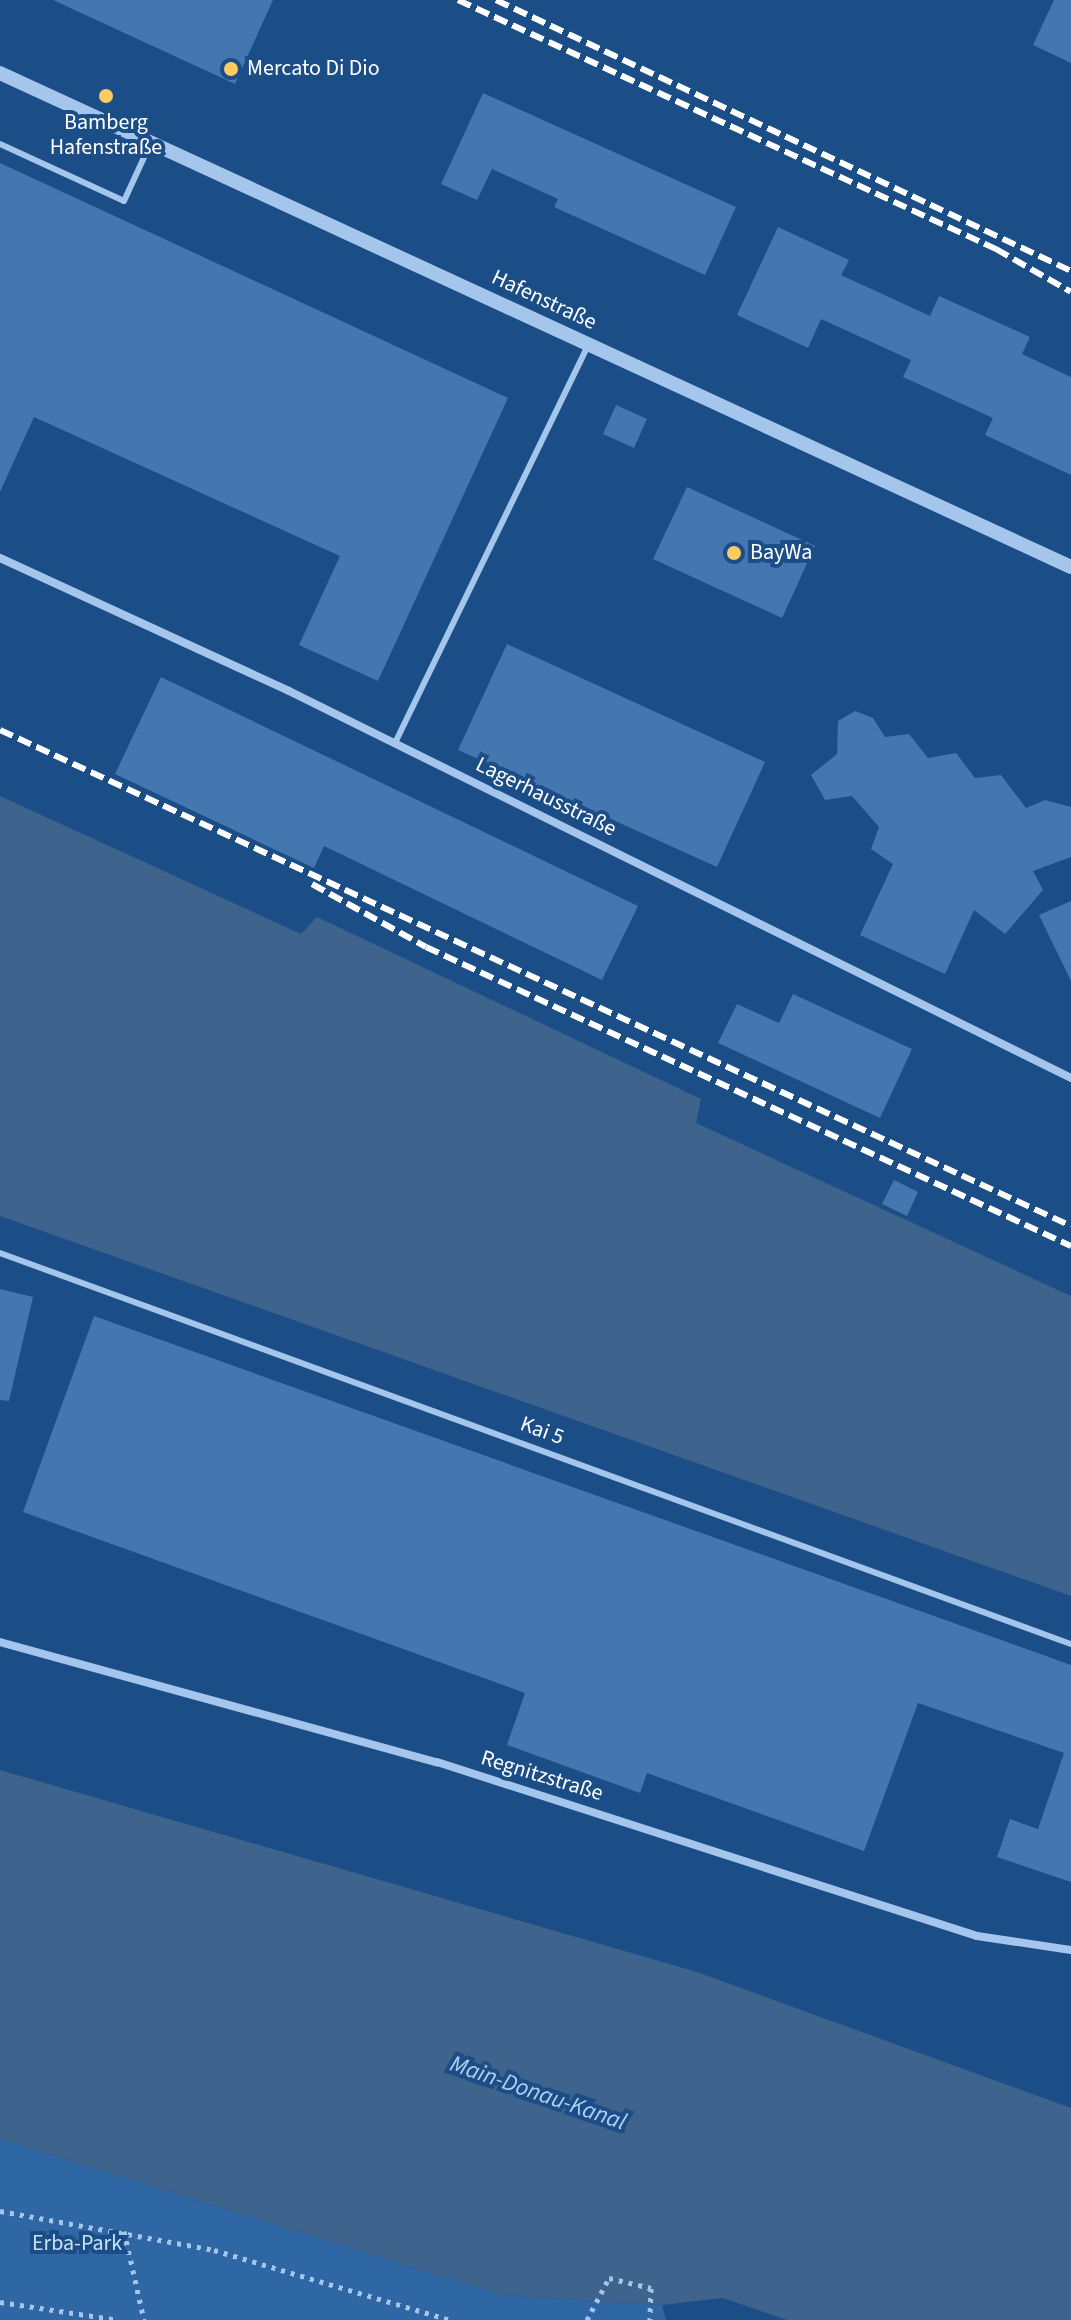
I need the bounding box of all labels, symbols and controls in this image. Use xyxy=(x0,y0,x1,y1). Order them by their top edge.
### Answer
place label: Mercato Di Dio xyxy=(247,56,380,82)
marker: Mercato Di Dio xyxy=(222,60,240,78)
marker: Bamberg Hafenstraße xyxy=(97,87,115,105)
place label: Bamberg Hafenstraße xyxy=(50,109,162,160)
street label: Hafenstraße xyxy=(487,264,601,336)
place label: BayWa xyxy=(750,540,812,566)
marker: BayWa xyxy=(725,544,743,562)
street label: Lagerhausstraße xyxy=(471,752,621,842)
street label: Kai 5 xyxy=(517,1411,567,1451)
street label: Regnitzstraße xyxy=(478,1745,606,1807)
water label: Main-Donau-Kanal xyxy=(446,2049,630,2137)
park label: Erba-Park xyxy=(32,2231,122,2257)

